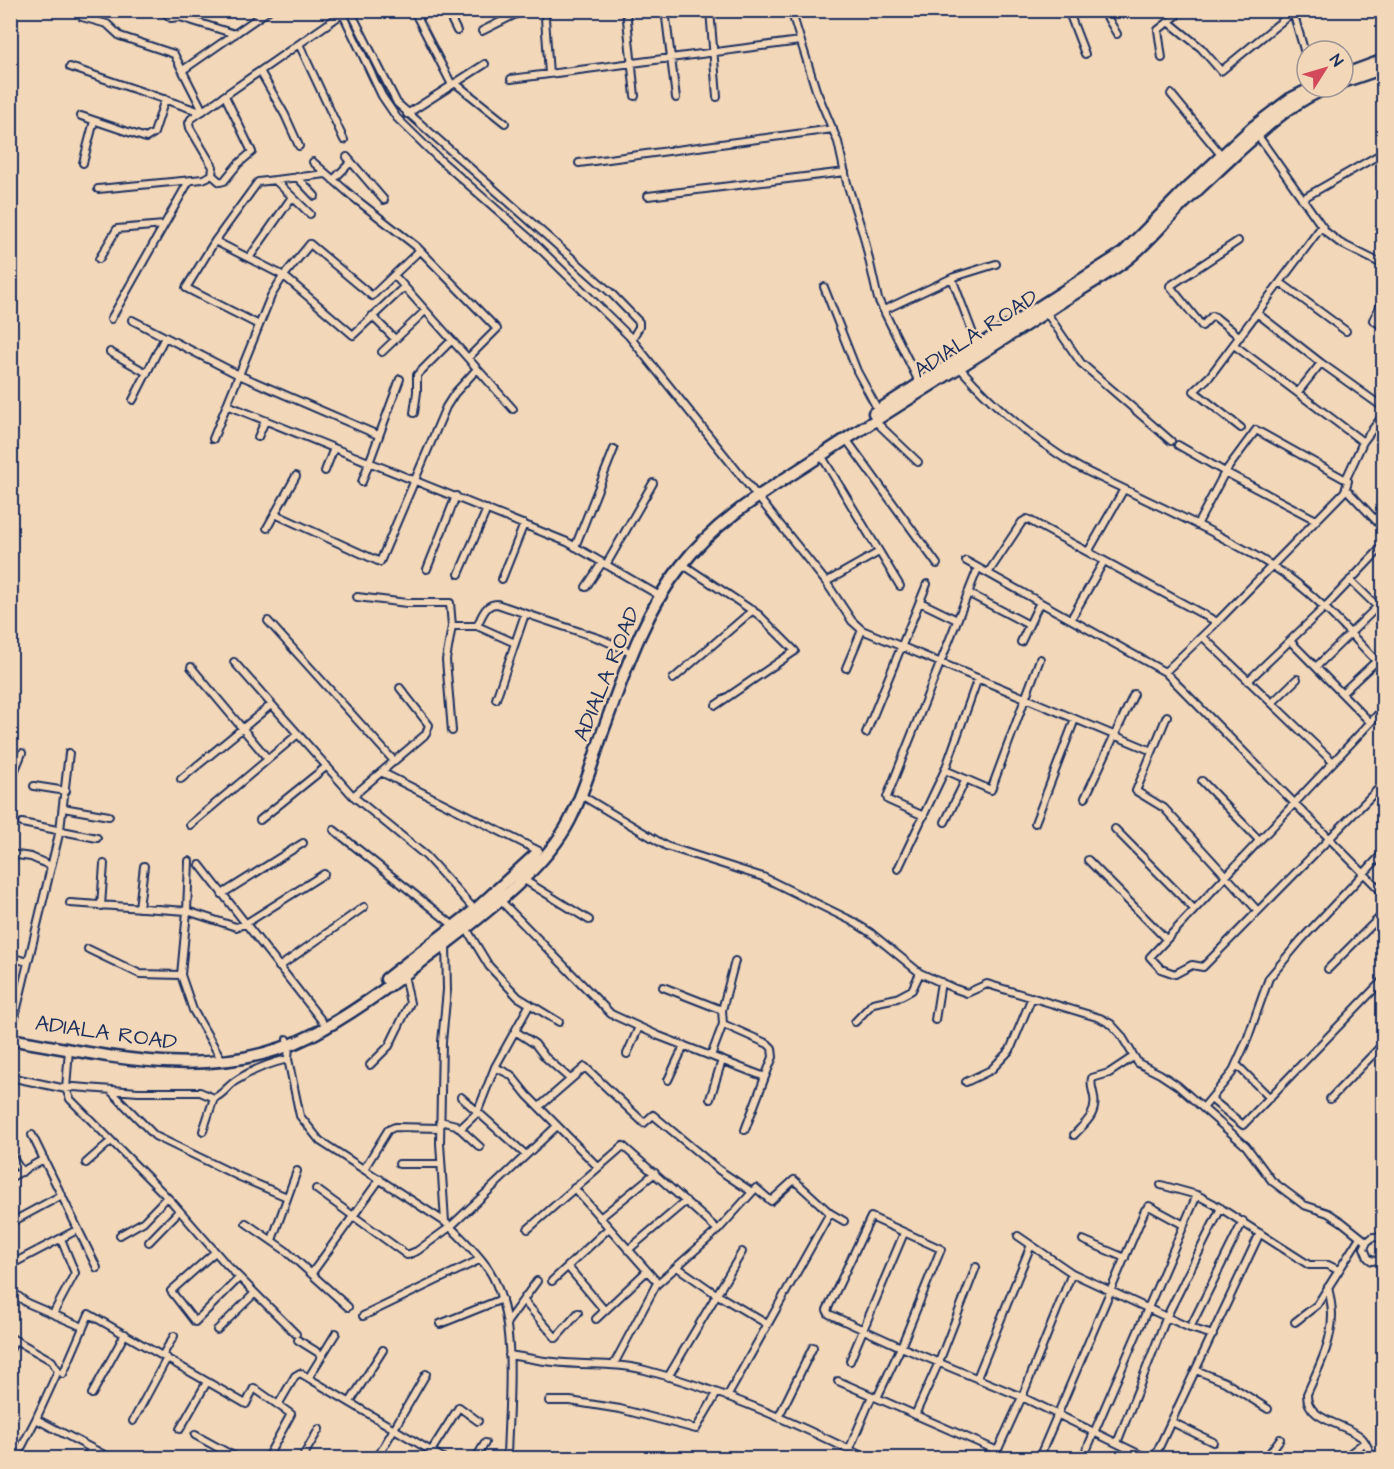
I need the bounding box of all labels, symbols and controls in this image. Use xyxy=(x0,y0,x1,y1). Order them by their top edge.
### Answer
north arrow xyxy=(1295,39,1355,99)
text: N xyxy=(1324,50,1348,71)
street label: ADIALA ROAD xyxy=(908,282,1044,386)
street label: ADIALA ROAD xyxy=(566,602,648,746)
street label: ADIALA ROAD xyxy=(33,1008,179,1058)

